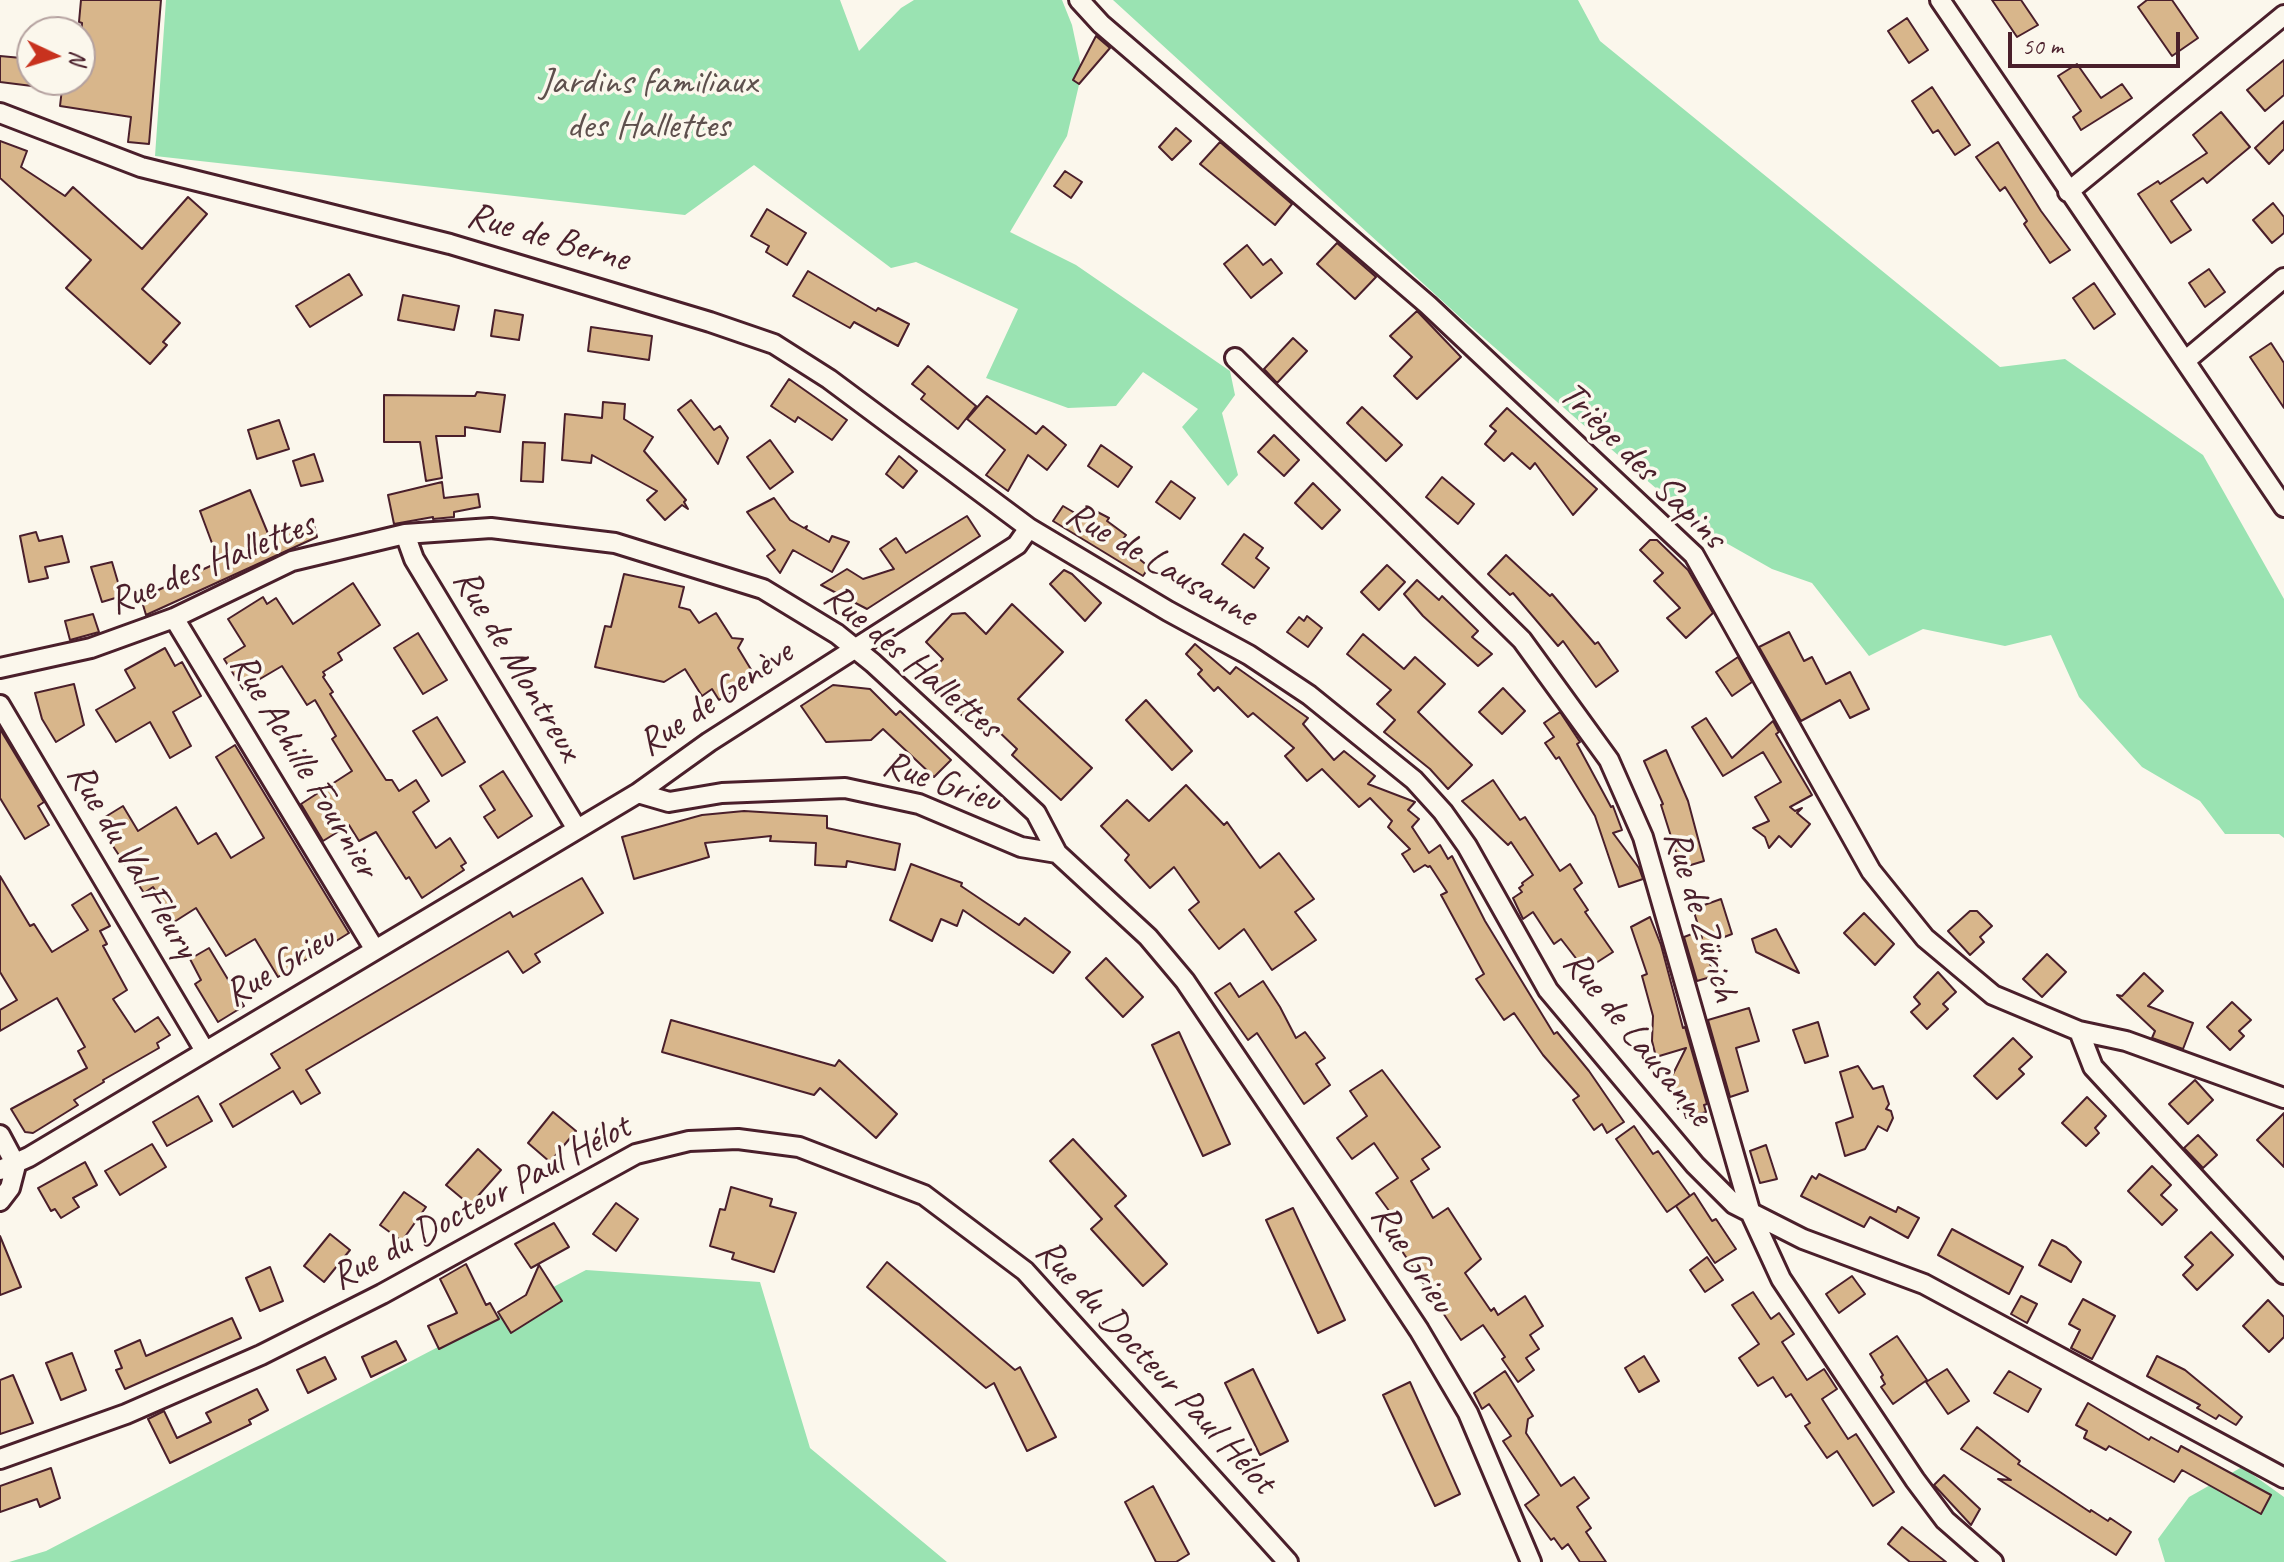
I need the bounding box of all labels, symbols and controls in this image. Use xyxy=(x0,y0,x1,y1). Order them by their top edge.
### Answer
north arrow xyxy=(16,16,96,96)
scale bar xyxy=(2012,16,2184,66)
text: 50 m xyxy=(2022,31,2063,61)
text: N xyxy=(64,50,92,65)
park label: Jardins familiaux des Hallettes xyxy=(539,60,757,150)
street label: Rue de Berne xyxy=(462,193,634,283)
street label: Triège des Sapins xyxy=(1549,373,1735,559)
street label: Rue de Lausanne xyxy=(1057,492,1265,638)
street label: Rue des Hallettes xyxy=(102,502,322,626)
street label: Rue de Montreux xyxy=(442,561,592,769)
street label: Rue des Hallettes xyxy=(814,574,1010,750)
street label: Rue de Genève xyxy=(630,631,802,767)
street label: Rue Achille Fournier xyxy=(219,645,389,887)
street label: Rue Grieu xyxy=(876,742,1006,824)
street label: Rue du Val Fleury xyxy=(56,755,208,967)
street label: Rue de Zürich xyxy=(1652,825,1748,1007)
street label: Rue Grieu xyxy=(216,916,344,1018)
street label: Rue de Lausanne xyxy=(1552,942,1722,1136)
street label: Rue du Docteur Paul Hélot xyxy=(324,1105,638,1301)
street label: Rue Grieu xyxy=(1360,1196,1464,1322)
street label: Rue du Docteur Paul Hélot xyxy=(1025,1230,1285,1504)

